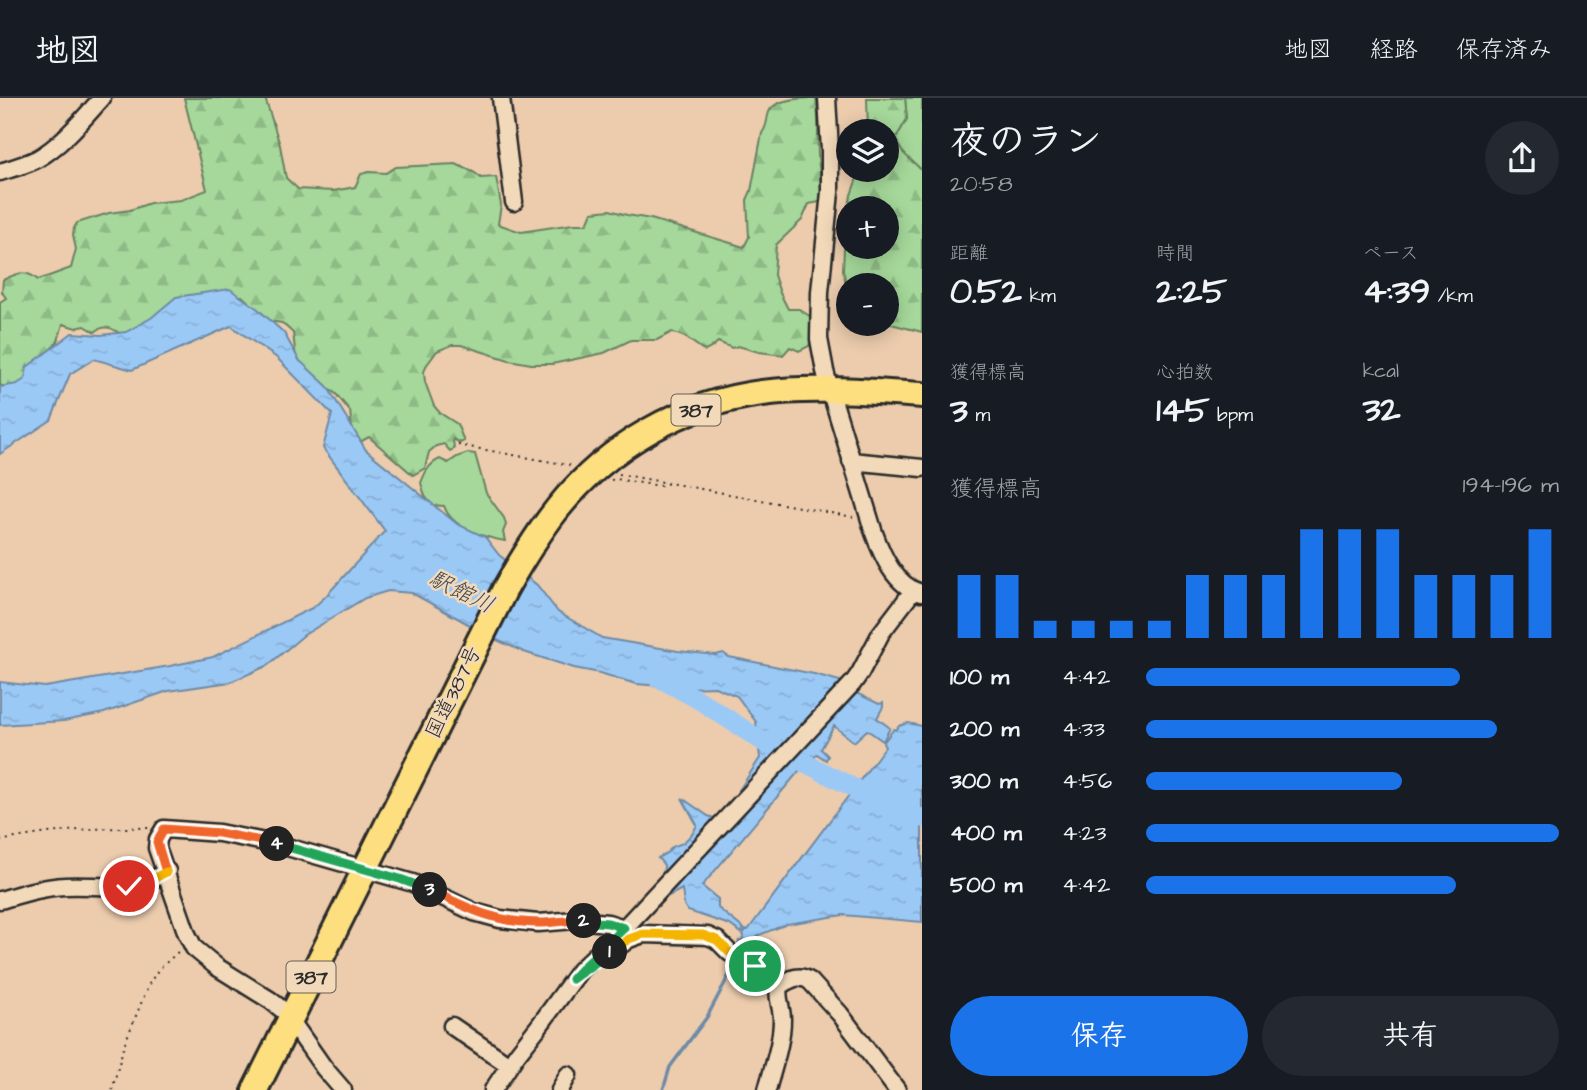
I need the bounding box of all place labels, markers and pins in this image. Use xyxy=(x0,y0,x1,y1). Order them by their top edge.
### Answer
pin: 4 xyxy=(260,826,294,862)
pin xyxy=(99,856,159,916)
pin: 3 xyxy=(412,872,448,908)
pin: 2 xyxy=(566,904,602,938)
pin: 1 xyxy=(592,934,628,970)
pin xyxy=(725,936,785,996)

